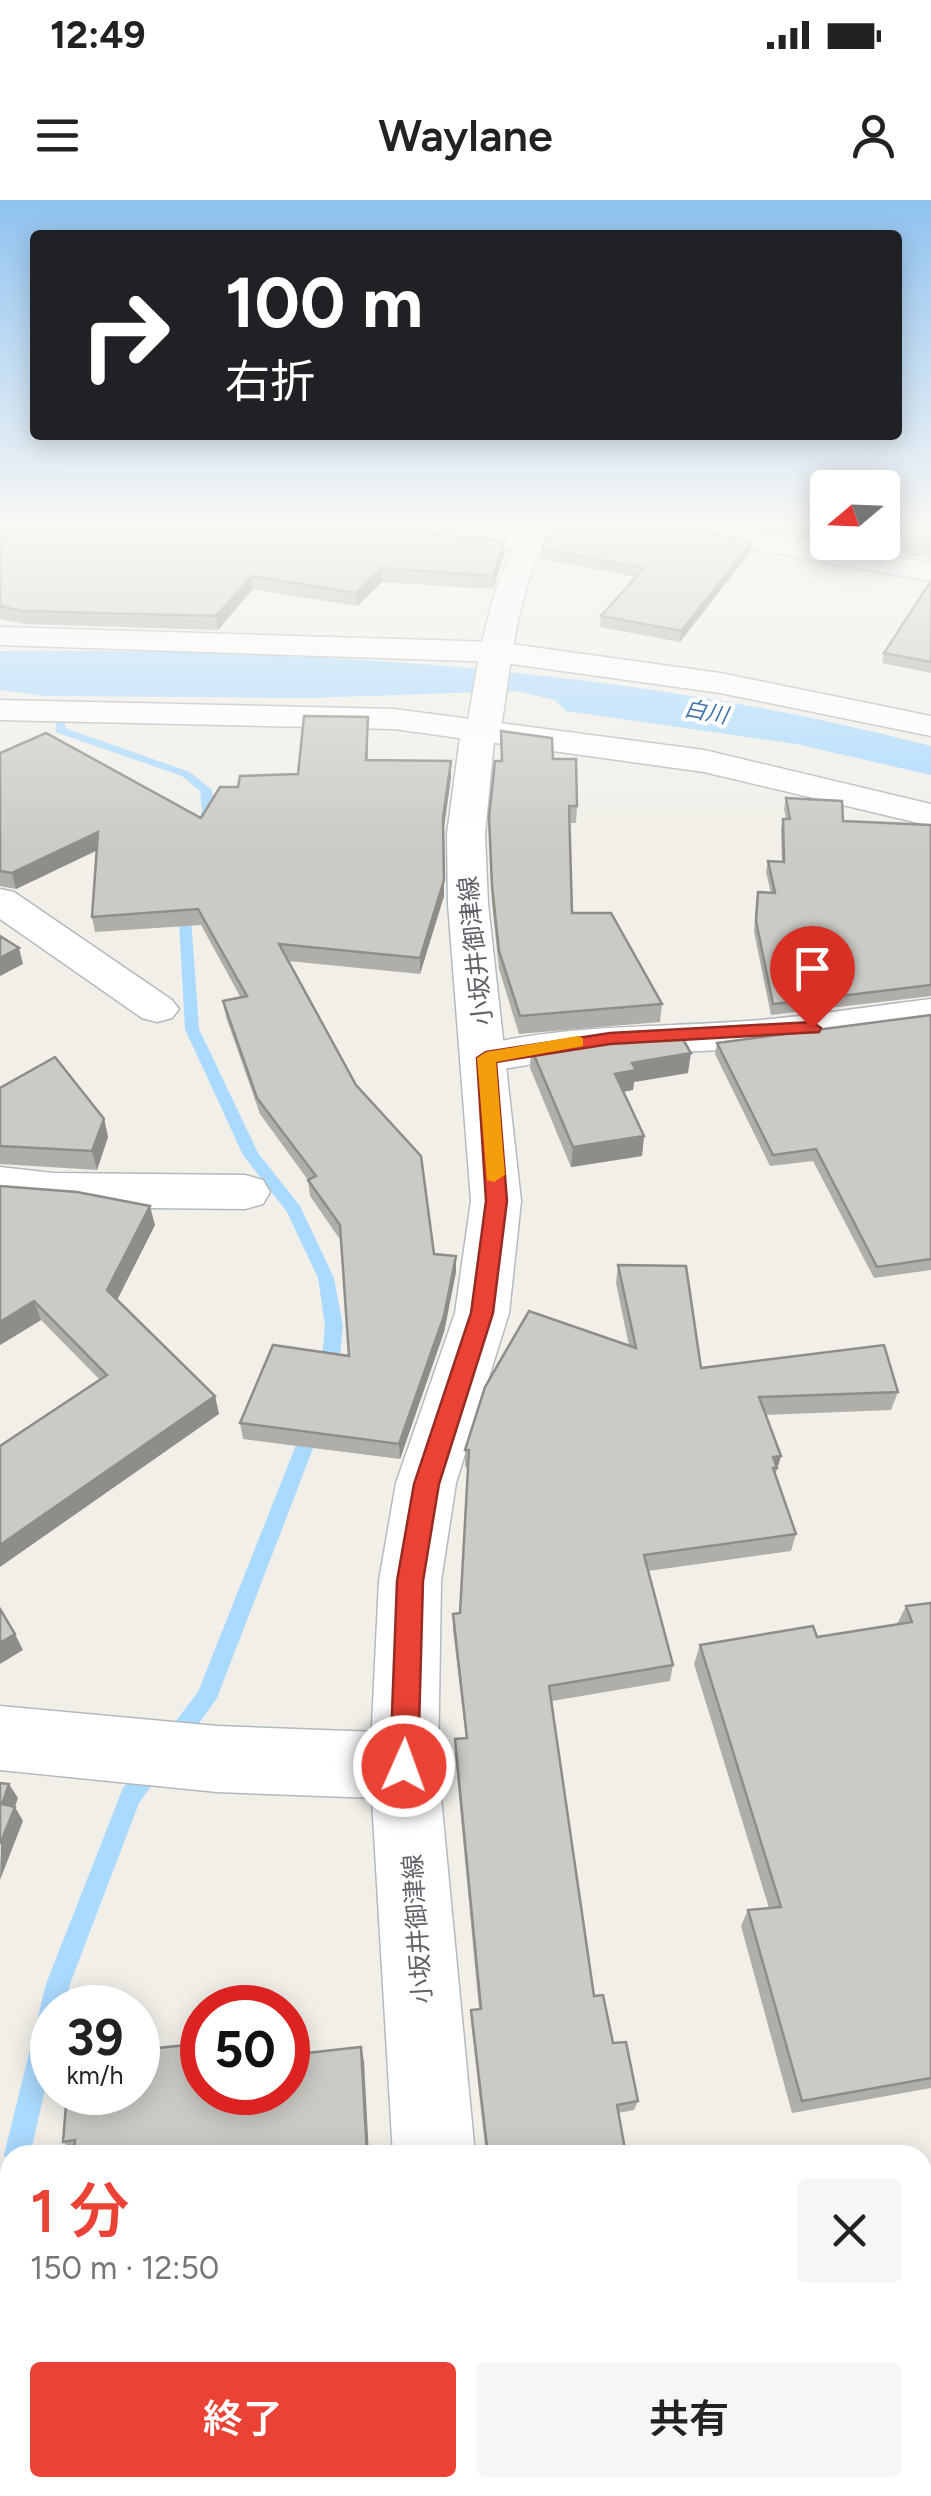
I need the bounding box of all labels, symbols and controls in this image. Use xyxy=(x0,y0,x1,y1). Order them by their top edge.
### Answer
text: 12:49 xyxy=(50,12,146,58)
icon: menu xyxy=(30,108,85,163)
text: Waylane xyxy=(378,108,553,162)
icon: person xyxy=(846,108,901,163)
text: 100 m xyxy=(225,260,423,345)
icon: right xyxy=(60,270,190,400)
text: 右折 xyxy=(225,354,315,408)
north arrow xyxy=(810,470,900,560)
map controls xyxy=(810,470,900,560)
water label: 白川 xyxy=(682,695,732,730)
street label: 小坂井御津線 xyxy=(452,875,498,1027)
pin xyxy=(770,926,855,1029)
icon: arrive xyxy=(785,941,840,996)
position arrow xyxy=(352,1714,456,1818)
street label: 小坂井御津線 xyxy=(397,1853,437,2005)
speed limit sign: 50 xyxy=(180,1985,310,2115)
text: 39 xyxy=(67,2007,123,2068)
text: km/h xyxy=(66,2060,124,2090)
text: 1 分 xyxy=(30,2175,130,2247)
button: close xyxy=(797,2178,902,2283)
text: 150 m · 12:50 xyxy=(30,2249,219,2287)
button: 終了 xyxy=(30,2362,456,2477)
button: 共有 xyxy=(476,2362,902,2477)

